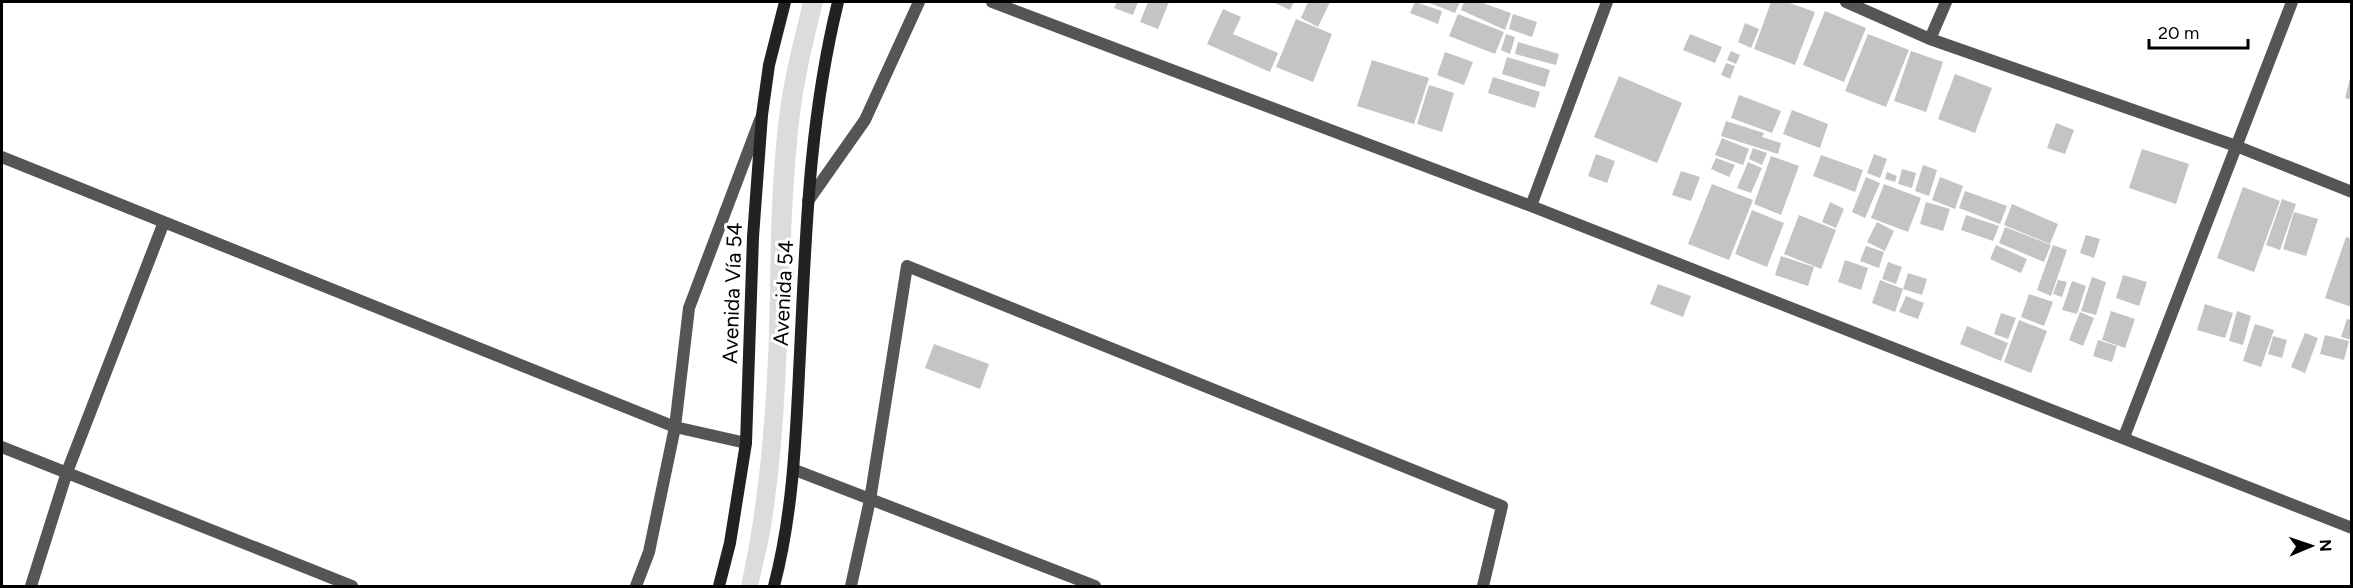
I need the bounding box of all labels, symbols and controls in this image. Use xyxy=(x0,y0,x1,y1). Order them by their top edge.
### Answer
scale bar xyxy=(2149,12,2248,50)
text: 20 m xyxy=(2158,22,2199,44)
street label: Avenida Vía 54 xyxy=(717,222,747,364)
street label: Avenida 54 xyxy=(768,239,798,347)
north arrow xyxy=(2281,516,2341,576)
text: N xyxy=(2316,539,2335,552)

